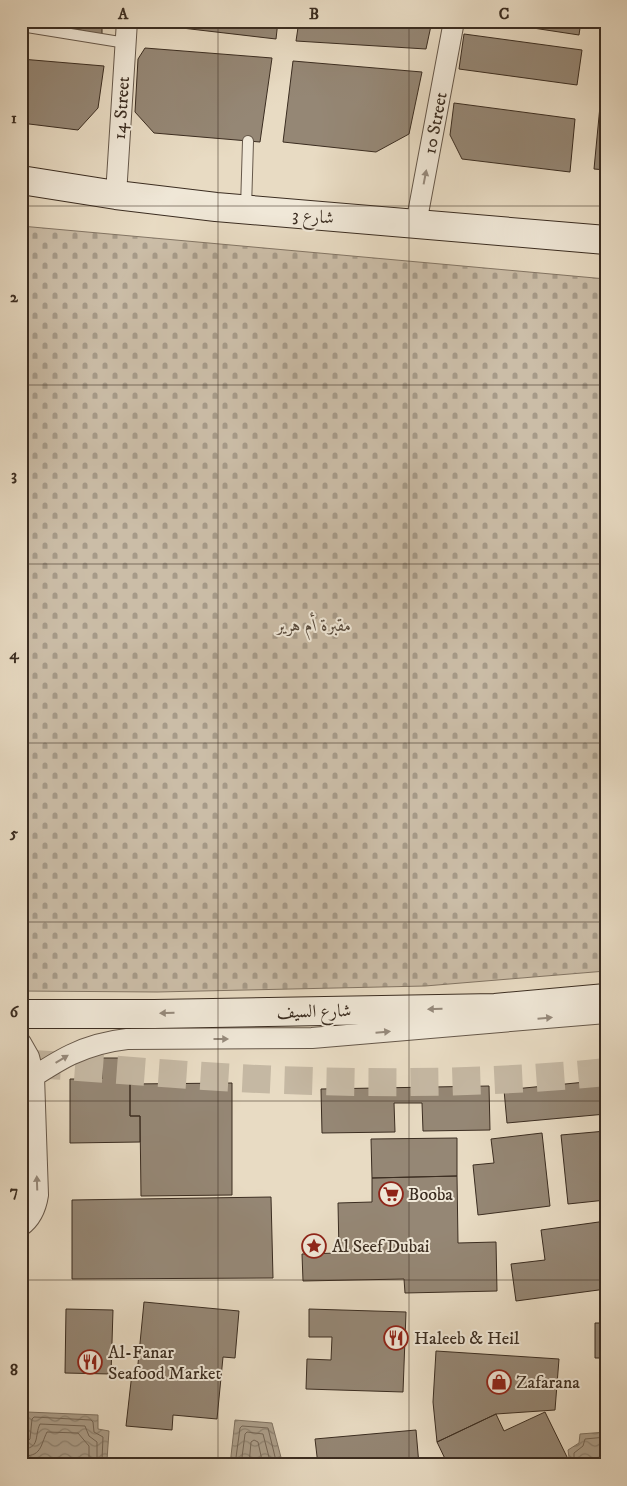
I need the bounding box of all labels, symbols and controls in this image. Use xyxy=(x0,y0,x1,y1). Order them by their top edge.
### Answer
text: A xyxy=(117,4,129,24)
text: B xyxy=(309,4,319,24)
text: C xyxy=(499,4,509,24)
street label: 14 Street xyxy=(109,75,135,140)
street label: 10 Street xyxy=(419,90,453,156)
text: 1 xyxy=(11,108,17,128)
one-way arrow xyxy=(422,168,430,184)
street label: شارع 3 xyxy=(291,204,335,233)
text: 2 xyxy=(10,287,19,307)
text: 3 xyxy=(11,465,17,485)
park label: مقبرة أم هرير xyxy=(275,612,351,641)
text: 4 xyxy=(8,644,19,664)
text: 5 xyxy=(9,823,18,843)
street label: شارع السيف xyxy=(276,1000,352,1027)
text: 6 xyxy=(10,1002,20,1022)
one-way arrow xyxy=(427,1005,443,1013)
one-way arrow xyxy=(159,1010,175,1018)
one-way arrow xyxy=(537,1014,553,1022)
one-way arrow xyxy=(376,1028,392,1036)
one-way arrow xyxy=(213,1035,229,1043)
one-way arrow xyxy=(56,1054,69,1063)
one-way arrow xyxy=(33,1175,41,1191)
text: 7 xyxy=(10,1181,18,1201)
supermarket icon: Booba xyxy=(378,1181,404,1207)
place label: Booba xyxy=(408,1184,453,1206)
place icon: Al Seef Dubai xyxy=(301,1233,327,1259)
place label: Al Seef Dubai xyxy=(332,1236,429,1258)
restaurant icon: Haleeb & Heil xyxy=(383,1325,409,1351)
place label: Haleeb & Heil xyxy=(414,1328,520,1350)
place label: Al-Fanar Seafood Market xyxy=(108,1342,221,1385)
restaurant icon: Al-Fanar Seafood Market xyxy=(77,1349,103,1375)
text: 8 xyxy=(10,1360,18,1380)
shop icon: Zafarana xyxy=(486,1369,512,1395)
place label: Zafarana xyxy=(516,1372,580,1394)

